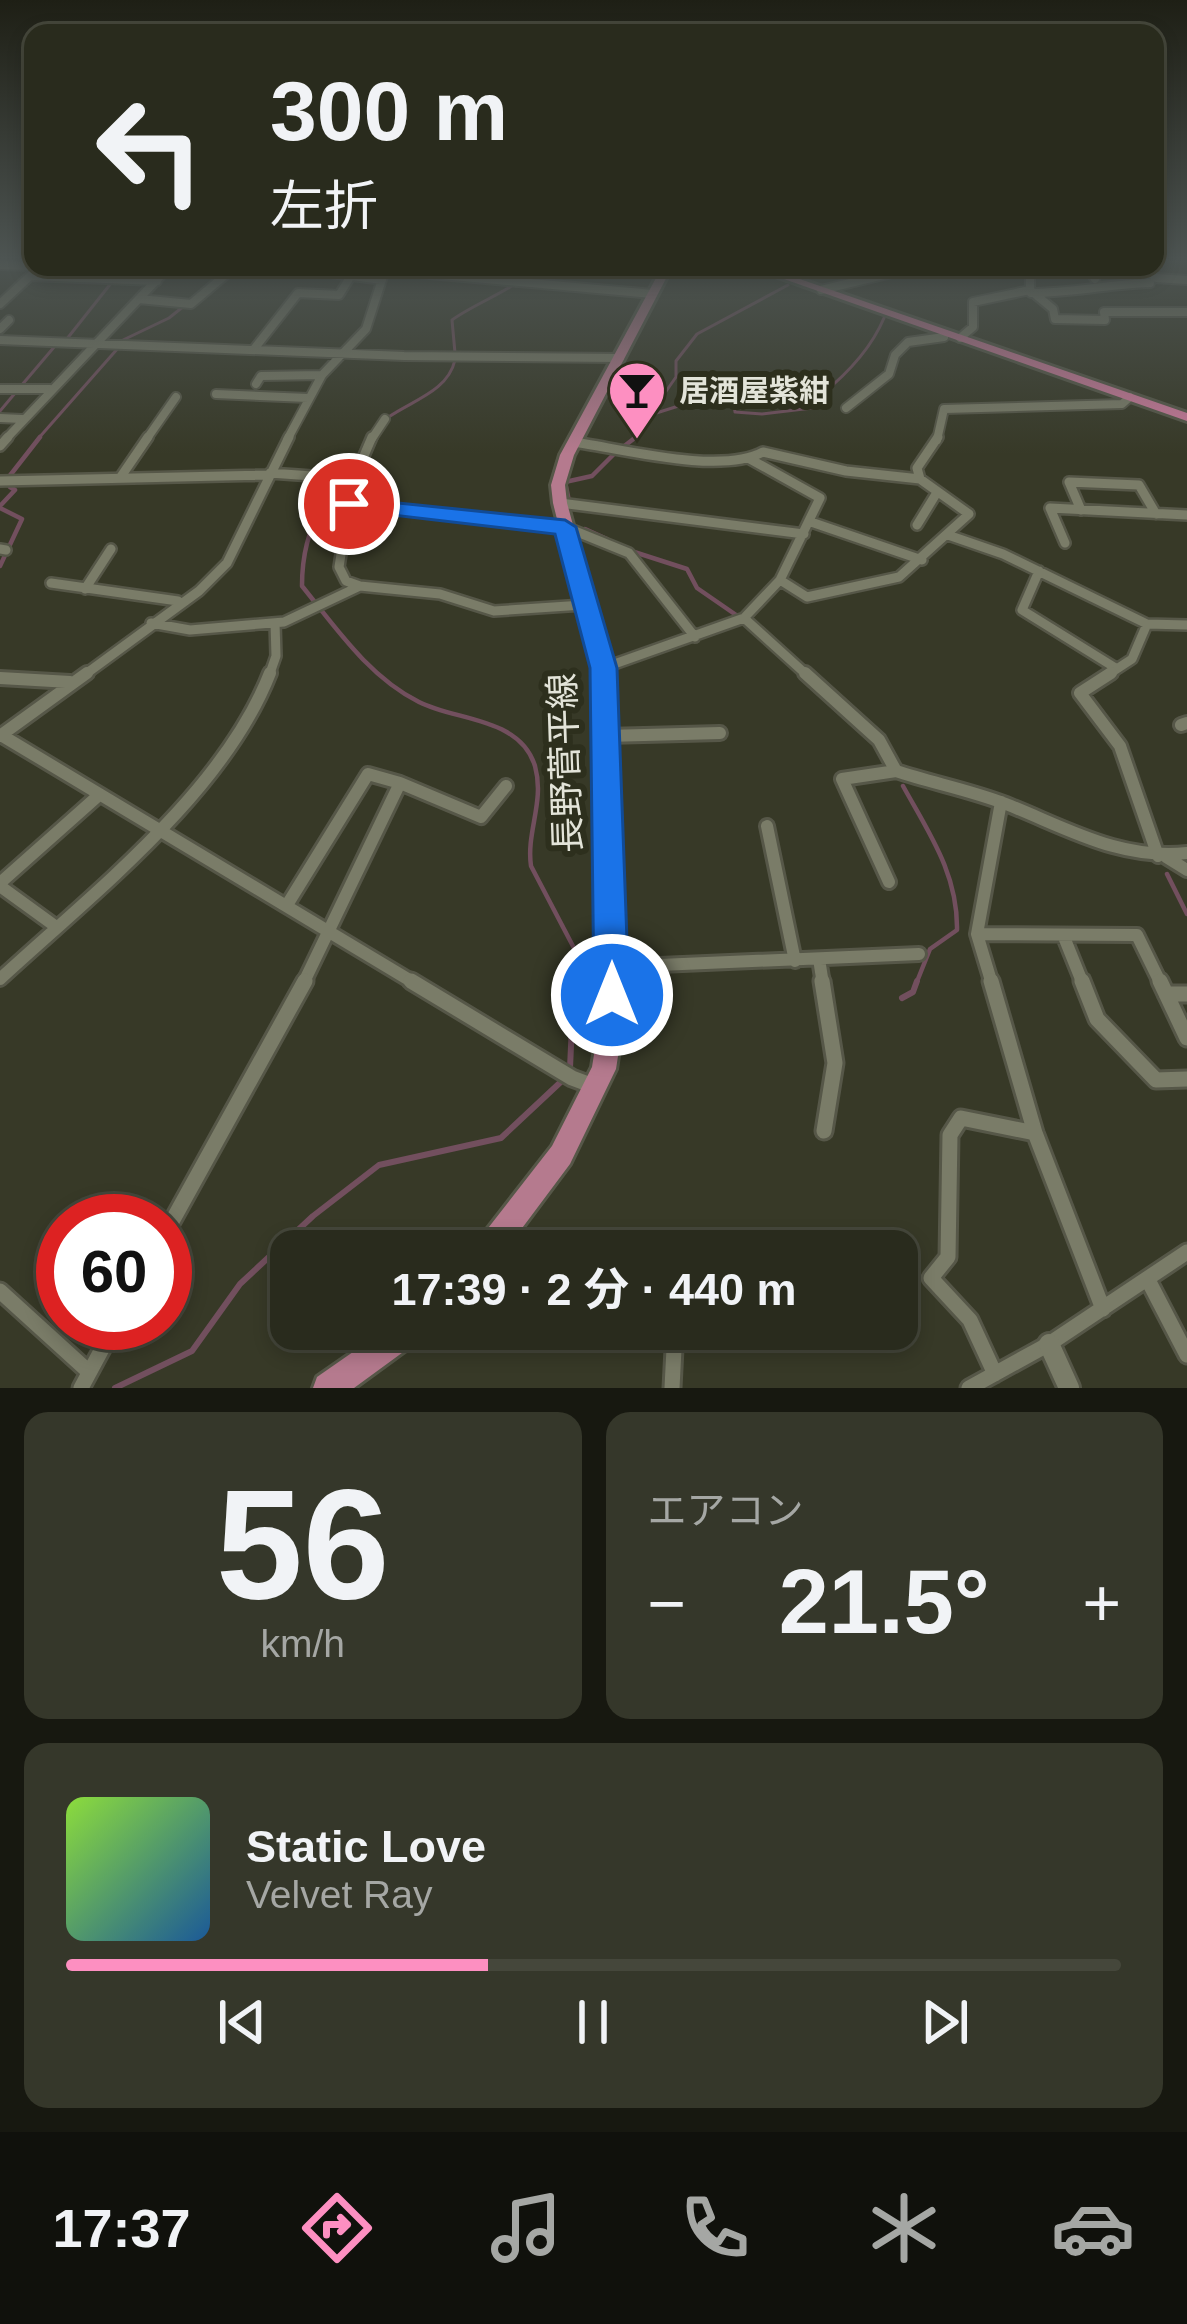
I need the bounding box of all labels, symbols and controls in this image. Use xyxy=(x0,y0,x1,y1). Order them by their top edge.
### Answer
text: 300 m xyxy=(270,64,508,158)
icon: left xyxy=(72,72,228,228)
text: 左折 xyxy=(270,176,378,236)
bar icon: 居酒屋紫紺 xyxy=(606,359,668,441)
place label: 居酒屋紫紺 xyxy=(679,374,829,407)
pin xyxy=(298,453,400,555)
icon: arrive xyxy=(316,471,382,537)
street label: 長野菅平線 xyxy=(541,672,589,854)
position arrow xyxy=(549,932,675,1058)
speed limit sign: 60 xyxy=(36,1194,192,1350)
text: 17:39 · 2 分 · 440 m xyxy=(391,1264,797,1315)
text: 56 xyxy=(216,1457,390,1631)
text: エアコン xyxy=(648,1489,804,1532)
text: 21.5° xyxy=(779,1552,990,1652)
text: − xyxy=(648,1566,686,1640)
text: + xyxy=(1082,1566,1121,1640)
text: km/h xyxy=(260,1622,345,1665)
text: Static Love xyxy=(246,1821,486,1872)
text: Velvet Ray xyxy=(246,1873,432,1916)
icon: previous xyxy=(209,1989,275,2055)
icon: pause xyxy=(560,1989,626,2055)
icon: next xyxy=(912,1989,978,2055)
icon: directions xyxy=(295,2186,379,2270)
icon: music xyxy=(484,2186,568,2270)
icon: phone xyxy=(673,2186,757,2270)
icon: climate xyxy=(862,2186,946,2270)
icon: car xyxy=(1051,2186,1135,2270)
text: 17:37 xyxy=(52,2198,191,2258)

